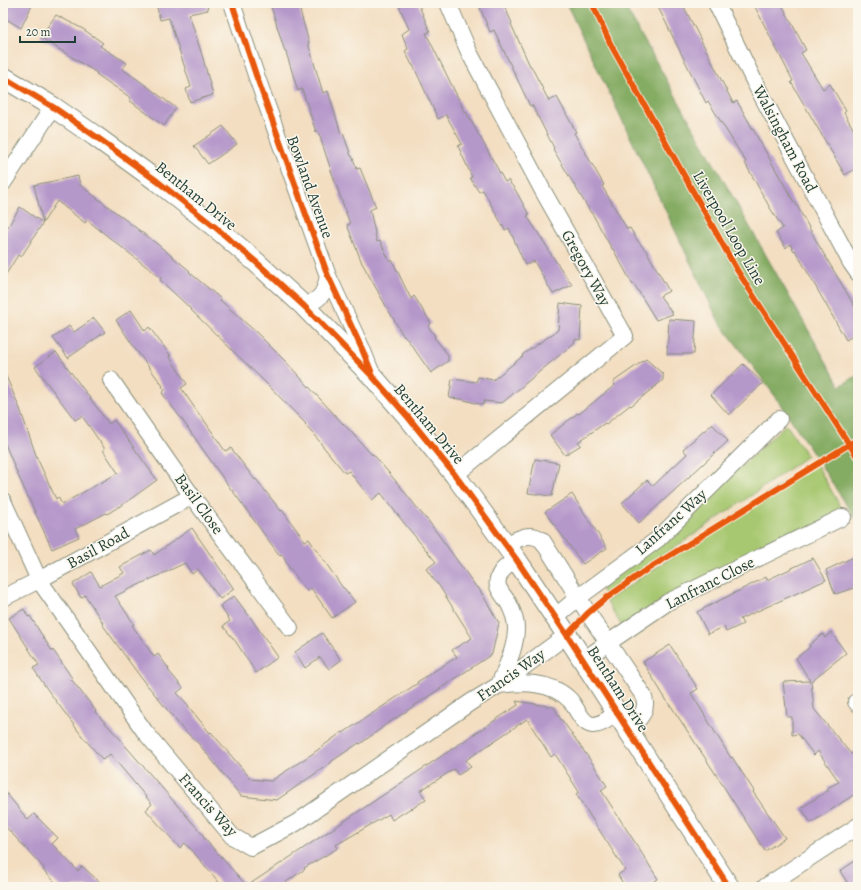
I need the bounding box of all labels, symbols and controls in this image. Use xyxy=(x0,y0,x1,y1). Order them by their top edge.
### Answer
scale bar xyxy=(20,18,75,44)
text: 20 m xyxy=(26,24,50,40)
street label: Walsingham Road xyxy=(747,81,823,197)
street label: Bowland Avenue xyxy=(281,133,339,241)
street label: Bentham Drive xyxy=(151,156,241,236)
street label: Liverpool Loop Line xyxy=(687,167,771,289)
street label: Gregory Way xyxy=(556,226,616,311)
street label: Bentham Drive xyxy=(389,379,469,469)
street label: Basil Close xyxy=(169,469,229,539)
street label: Lanfranc Way xyxy=(630,483,712,560)
street label: Basil Road xyxy=(63,522,134,574)
street label: Lanfranc Close xyxy=(662,551,758,615)
street label: Bentham Drive xyxy=(582,641,654,737)
street label: Francis Way xyxy=(472,643,550,707)
street label: Francis Way xyxy=(173,768,243,842)

